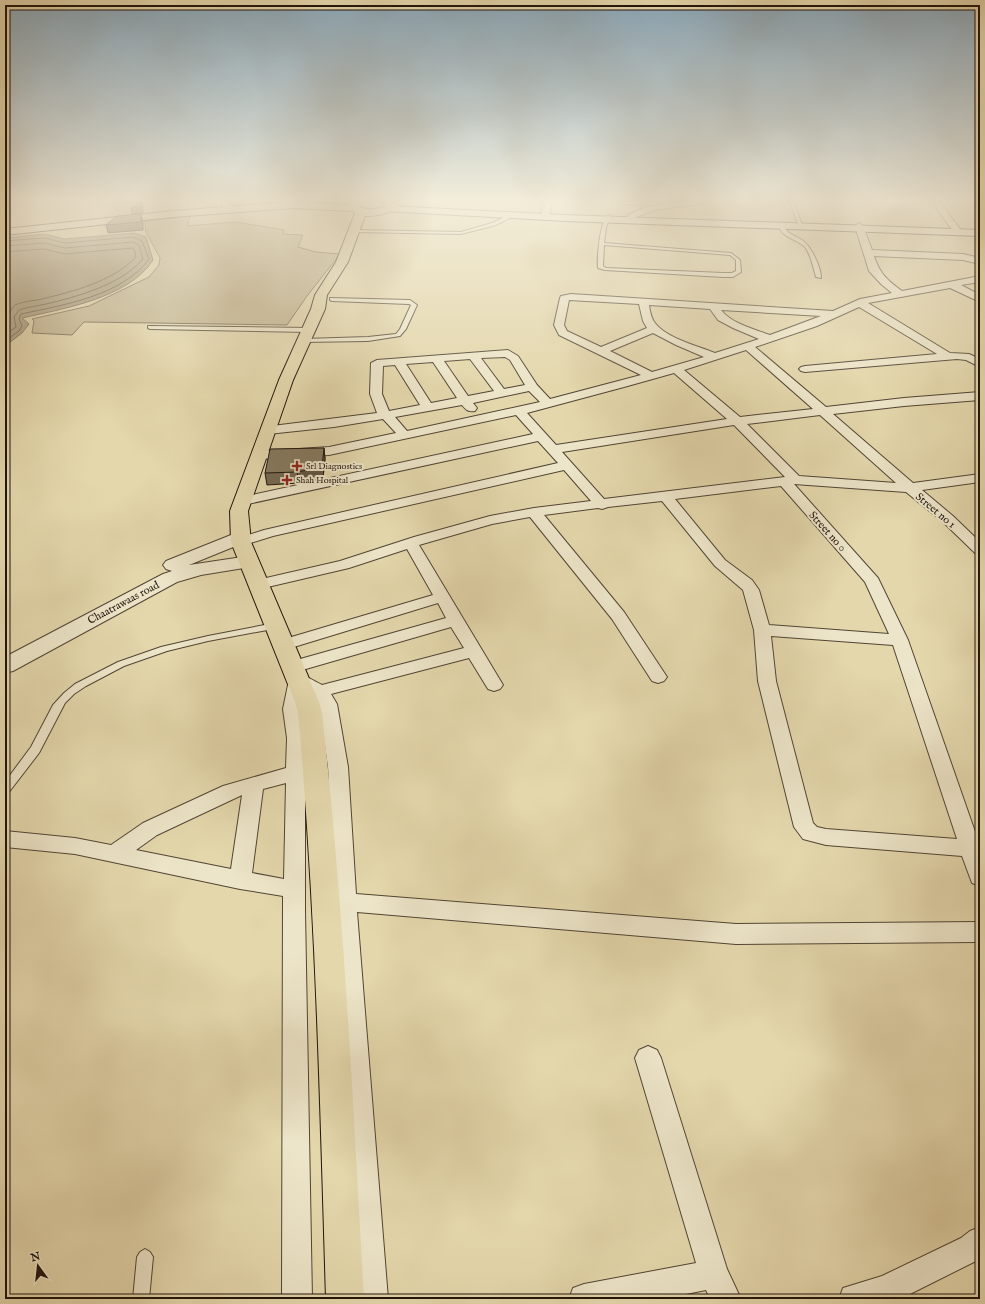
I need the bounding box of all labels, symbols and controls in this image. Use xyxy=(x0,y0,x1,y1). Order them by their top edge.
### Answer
marker: Srl Diagnostics xyxy=(291,460,303,472)
place label: Srl Diagnostics xyxy=(306,461,362,472)
marker: Shah Hospital xyxy=(281,474,293,486)
place label: Shah Hospital xyxy=(296,475,349,486)
street label: Street no 1 xyxy=(912,490,958,532)
street label: Street no 0 xyxy=(806,509,849,555)
street label: Chaatrawaas road xyxy=(85,578,162,628)
north arrow xyxy=(18,1246,58,1286)
text: N xyxy=(28,1249,43,1266)

